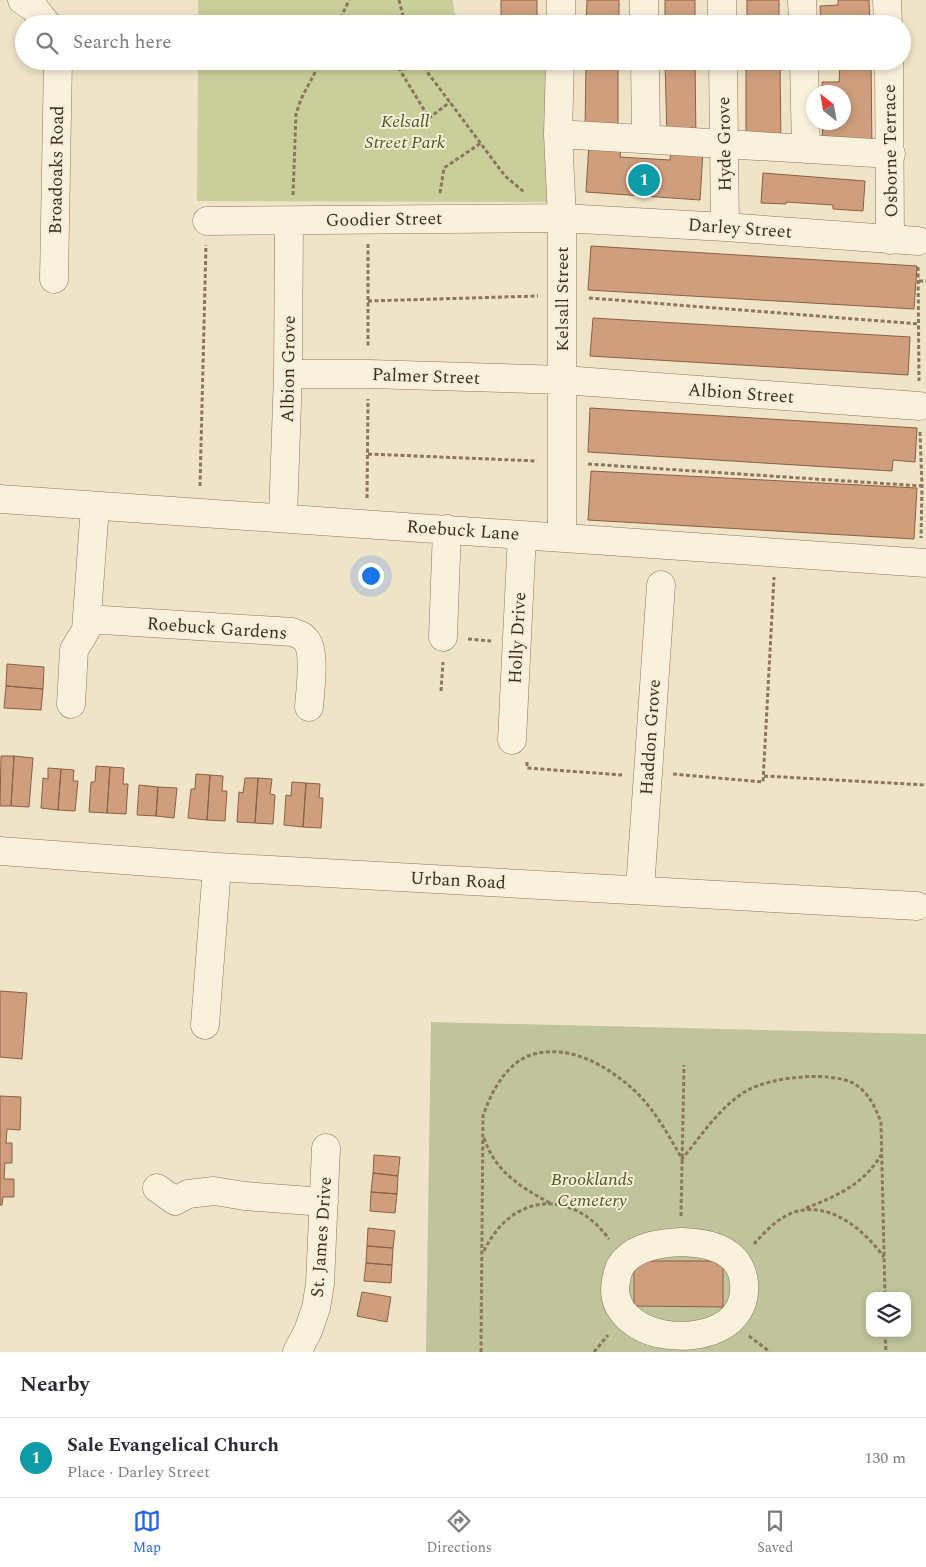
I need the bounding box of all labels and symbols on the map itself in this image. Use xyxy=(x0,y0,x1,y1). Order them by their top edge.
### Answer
street label: Osborne Terrace xyxy=(876,84,905,218)
north arrow xyxy=(806,85,851,130)
street label: Hyde Grove xyxy=(710,96,739,191)
street label: Broadoaks Road xyxy=(42,105,71,235)
park label: Kelsall Street Park xyxy=(365,108,446,156)
pin: 1 xyxy=(628,161,660,199)
street label: Goodier Street xyxy=(325,205,443,234)
street label: Darley Street xyxy=(687,211,793,246)
street label: Kelsall Street xyxy=(549,246,576,352)
street label: Albion Grove xyxy=(274,315,303,423)
street label: Palmer Street xyxy=(371,361,481,392)
street label: Albion Street xyxy=(687,376,795,411)
street label: Roebuck Lane xyxy=(406,513,520,548)
your location xyxy=(358,563,384,589)
street label: Holly Drive xyxy=(502,591,533,685)
street label: Roebuck Gardens xyxy=(146,610,288,647)
street label: Haddon Grove xyxy=(633,678,668,796)
street label: Urban Road xyxy=(409,865,507,896)
park label: Brooklands Cemetery xyxy=(551,1166,634,1214)
street label: St. James Drive xyxy=(304,1176,339,1298)

